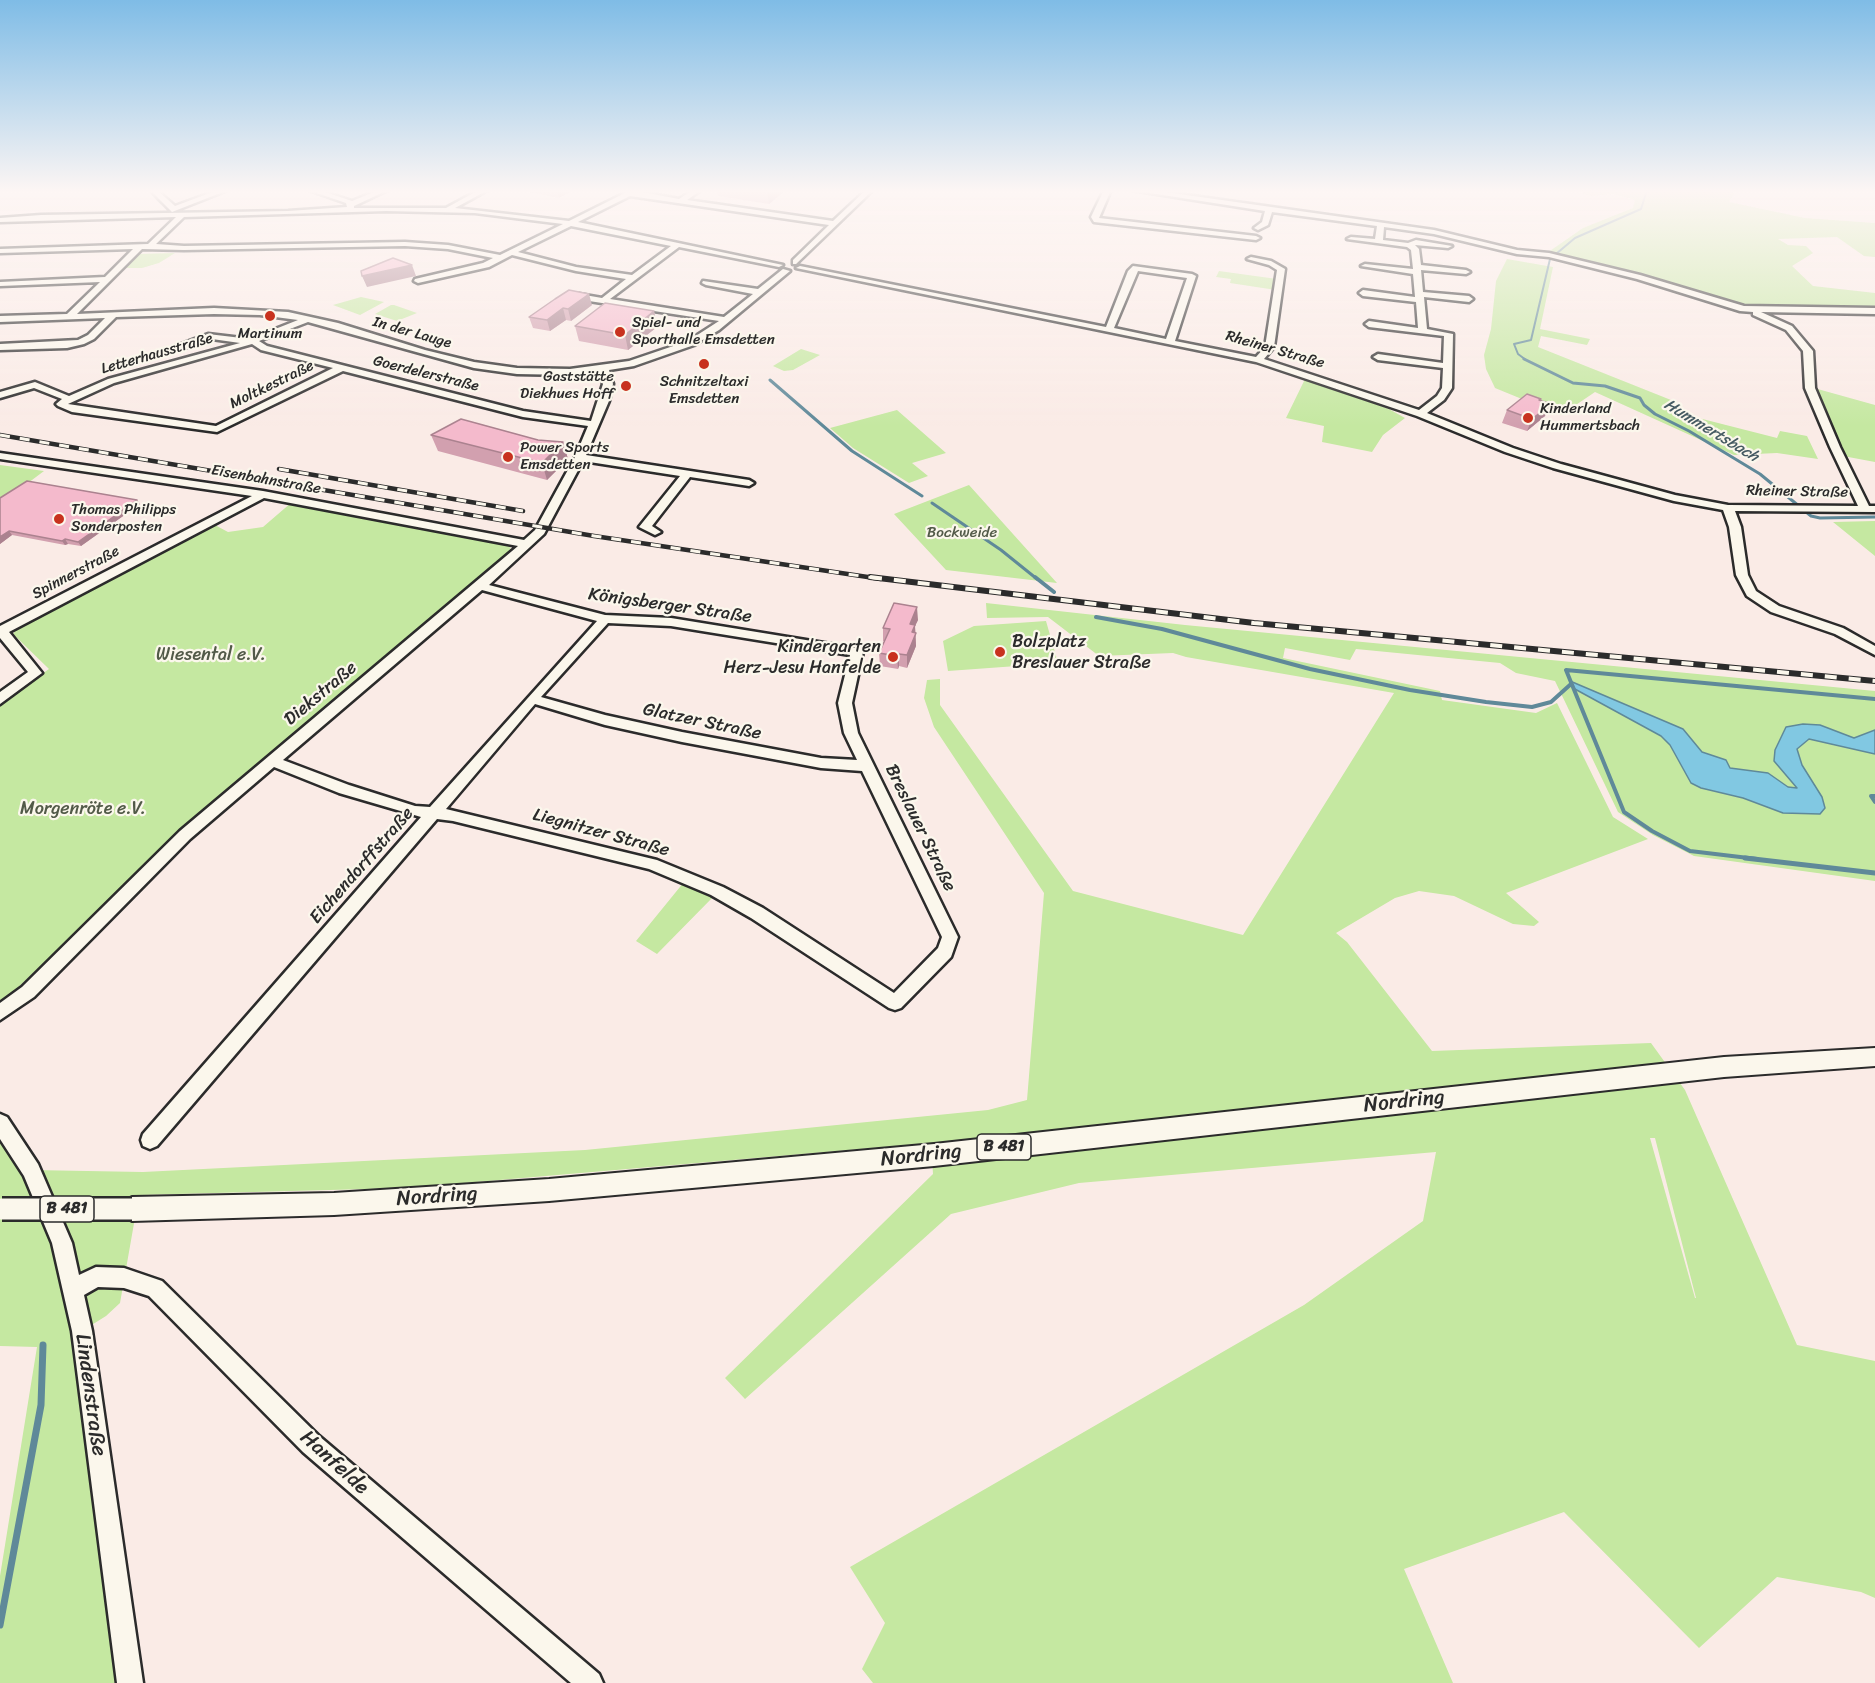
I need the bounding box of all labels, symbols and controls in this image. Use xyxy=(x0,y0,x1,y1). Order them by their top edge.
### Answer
marker: Martinum xyxy=(263,309,277,323)
street label: In der Lauge xyxy=(371,313,453,353)
place label: Spiel- und Sporthalle Emsdetten xyxy=(632,314,775,349)
place label: Martinum xyxy=(238,325,302,343)
marker: Spiel- und Sporthalle Emsdetten xyxy=(613,325,627,339)
street label: Rheiner Straße xyxy=(1224,327,1326,373)
street label: Letterhausstraße xyxy=(99,329,215,379)
street label: Goerdelerstraße xyxy=(371,352,481,396)
street label: Moltkestraße xyxy=(227,357,317,413)
marker: Schnitzeltaxi Emsdetten xyxy=(697,357,711,371)
place label: Gaststätte Diekhues Hoff xyxy=(520,368,614,403)
place label: Schnitzeltaxi Emsdetten xyxy=(660,373,748,408)
marker: Gaststätte Diekhues Hoff xyxy=(619,379,633,393)
water label: Hummertsbach xyxy=(1660,395,1762,467)
place label: Kinderland Hummertsbach xyxy=(1540,400,1640,435)
marker: Kinderland Hummertsbach xyxy=(1521,411,1535,425)
place label: Power Sports Emsdetten xyxy=(520,439,609,474)
marker: Power Sports Emsdetten xyxy=(501,450,515,464)
street label: Eisenbahnstraße xyxy=(210,461,322,499)
street label: Rheiner Straße xyxy=(1746,482,1848,502)
place label: Thomas Philipps Sonderposten xyxy=(71,501,176,536)
marker: Thomas Philipps Sonderposten xyxy=(52,512,66,526)
park label: Bockweide xyxy=(927,524,997,542)
street label: Spinnerstraße xyxy=(29,542,123,604)
street label: Königsberger Straße xyxy=(587,584,753,628)
place label: Bolzplatz Breslauer Straße xyxy=(1012,631,1151,674)
place label: Kindergarten Herz-Jesu Hanfelde xyxy=(723,636,881,678)
park label: Wiesental e.V. xyxy=(156,644,266,666)
marker: Bolzplatz Breslauer Straße xyxy=(993,645,1007,659)
marker: Kindergarten Herz-Jesu Hanfelde xyxy=(886,650,900,664)
street label: Diekstraße xyxy=(280,657,362,731)
street label: Glatzer Straße xyxy=(641,699,763,745)
street label: Breslauer Straße xyxy=(880,761,960,895)
park label: Morgenröte e.V. xyxy=(20,798,146,820)
street label: Eichendorffstraße xyxy=(305,803,419,929)
street label: Liegnitzer Straße xyxy=(530,804,672,862)
street label: Nordring xyxy=(1362,1085,1446,1119)
road number: B 481 xyxy=(977,1134,1031,1160)
street label: Nordring xyxy=(879,1139,963,1173)
street label: Nordring xyxy=(396,1182,478,1212)
road number: B 481 xyxy=(40,1196,94,1222)
street label: Lindenstraße xyxy=(69,1332,111,1458)
street label: Hanfelde xyxy=(294,1426,374,1500)

